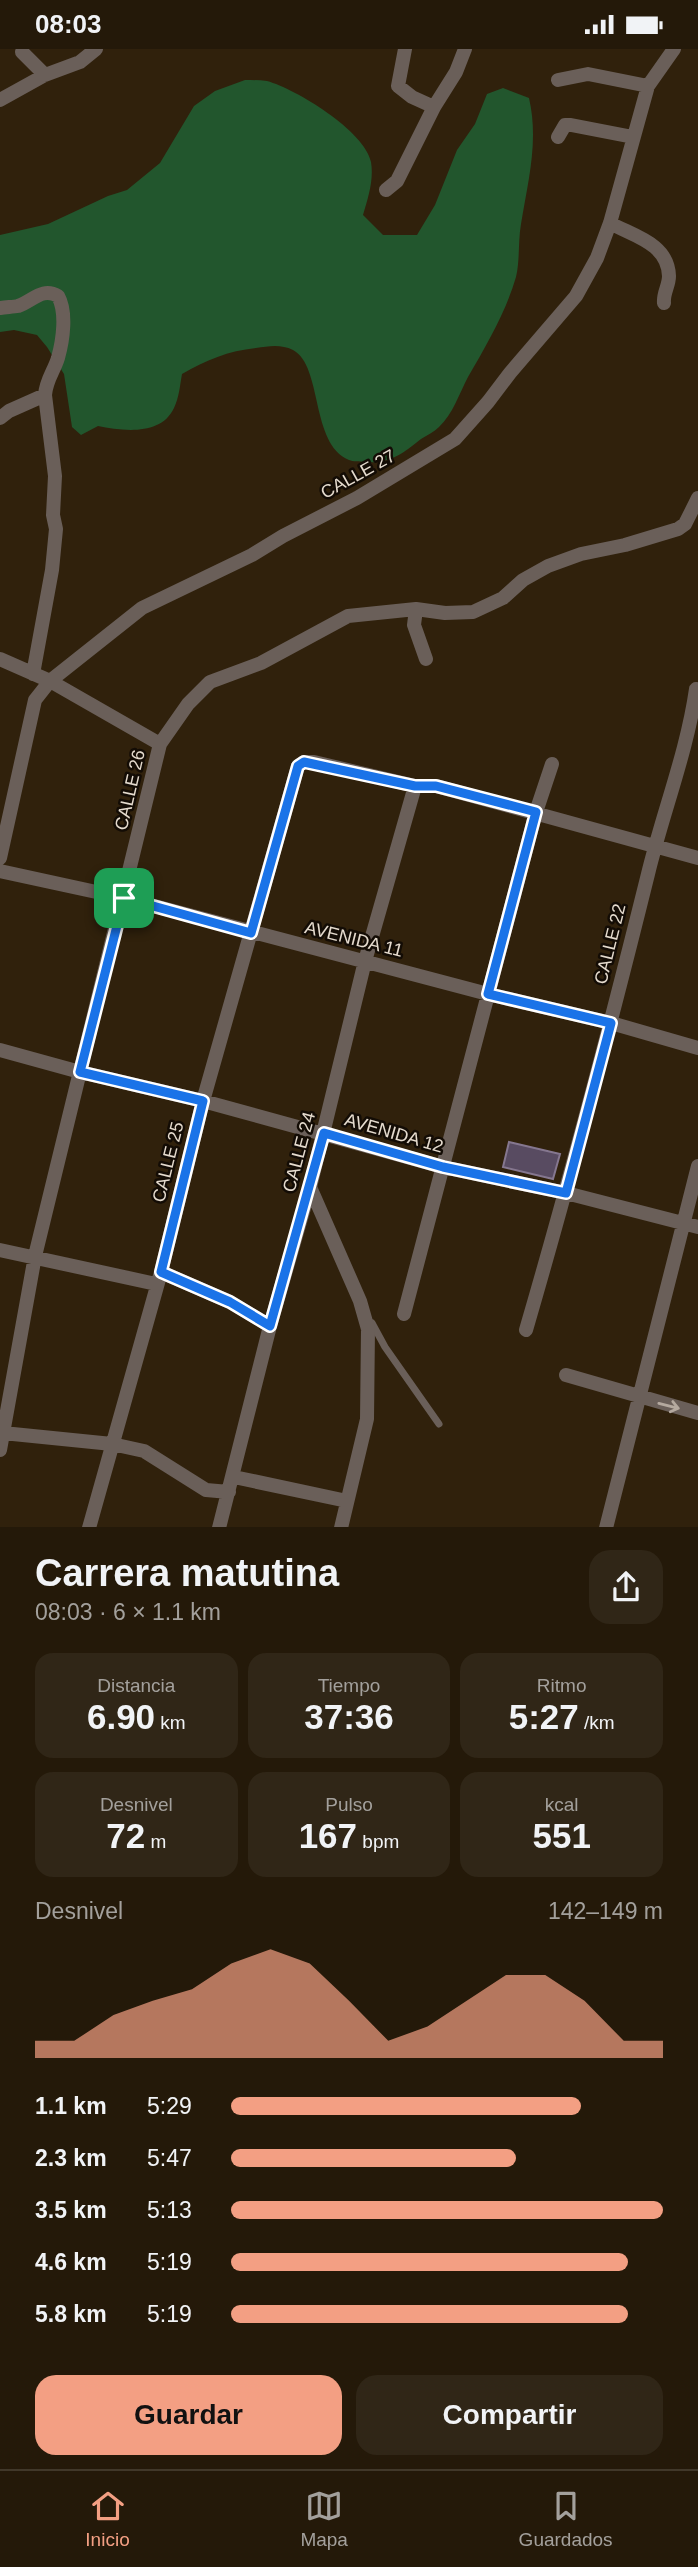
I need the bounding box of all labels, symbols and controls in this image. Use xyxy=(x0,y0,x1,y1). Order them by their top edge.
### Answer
text: 08:03 xyxy=(35,9,102,39)
street label: CALLE 27 xyxy=(317,445,399,503)
street label: CALLE 26 xyxy=(111,748,149,832)
pin xyxy=(94,868,154,928)
icon: arrive xyxy=(105,879,143,917)
street label: CALLE 22 xyxy=(590,902,630,986)
street label: AVENIDA 11 xyxy=(303,917,405,961)
street label: AVENIDA 12 xyxy=(342,1109,446,1157)
street label: CALLE 24 xyxy=(279,1110,319,1194)
street label: CALLE 25 xyxy=(148,1120,188,1204)
one-way arrow xyxy=(657,1400,680,1413)
button: share xyxy=(589,1550,663,1624)
text: Carrera matutina xyxy=(35,1552,339,1594)
text: 08:03 · 6 × 1.1 km xyxy=(35,1599,221,1625)
text: Distancia xyxy=(97,1675,175,1696)
text: Tiempo xyxy=(318,1675,380,1696)
text: Ritmo xyxy=(537,1675,586,1696)
text: 6.90 xyxy=(87,1697,155,1736)
text: 37:36 xyxy=(304,1697,394,1736)
text: 5:27 xyxy=(509,1697,579,1736)
text: km xyxy=(155,1712,186,1733)
text: /km xyxy=(579,1712,615,1733)
text: Desnivel xyxy=(100,1794,173,1815)
text: Pulso xyxy=(325,1794,373,1815)
text: kcal xyxy=(545,1794,579,1815)
text: 72 xyxy=(106,1816,145,1855)
text: 167 xyxy=(299,1816,357,1855)
text: 551 xyxy=(532,1816,591,1855)
text: m xyxy=(145,1831,166,1852)
text: bpm xyxy=(357,1831,399,1852)
text: Desnivel xyxy=(35,1898,123,1924)
text: 142–149 m xyxy=(548,1898,663,1924)
text: 1.1 km xyxy=(35,2093,107,2119)
text: 5:29 xyxy=(147,2093,192,2119)
text: 2.3 km xyxy=(35,2145,107,2171)
text: 5:47 xyxy=(147,2145,192,2171)
text: 3.5 km xyxy=(35,2197,107,2223)
text: 5:13 xyxy=(147,2197,192,2223)
text: 4.6 km xyxy=(35,2249,107,2275)
text: 5:19 xyxy=(147,2249,192,2275)
text: 5.8 km xyxy=(35,2301,107,2327)
text: 5:19 xyxy=(147,2301,192,2327)
button: Guardar xyxy=(35,2375,342,2455)
button: Compartir xyxy=(356,2375,663,2455)
tab: Inicio xyxy=(85,2487,130,2551)
tab: Mapa xyxy=(300,2487,348,2551)
tab: Guardados xyxy=(519,2487,613,2551)

